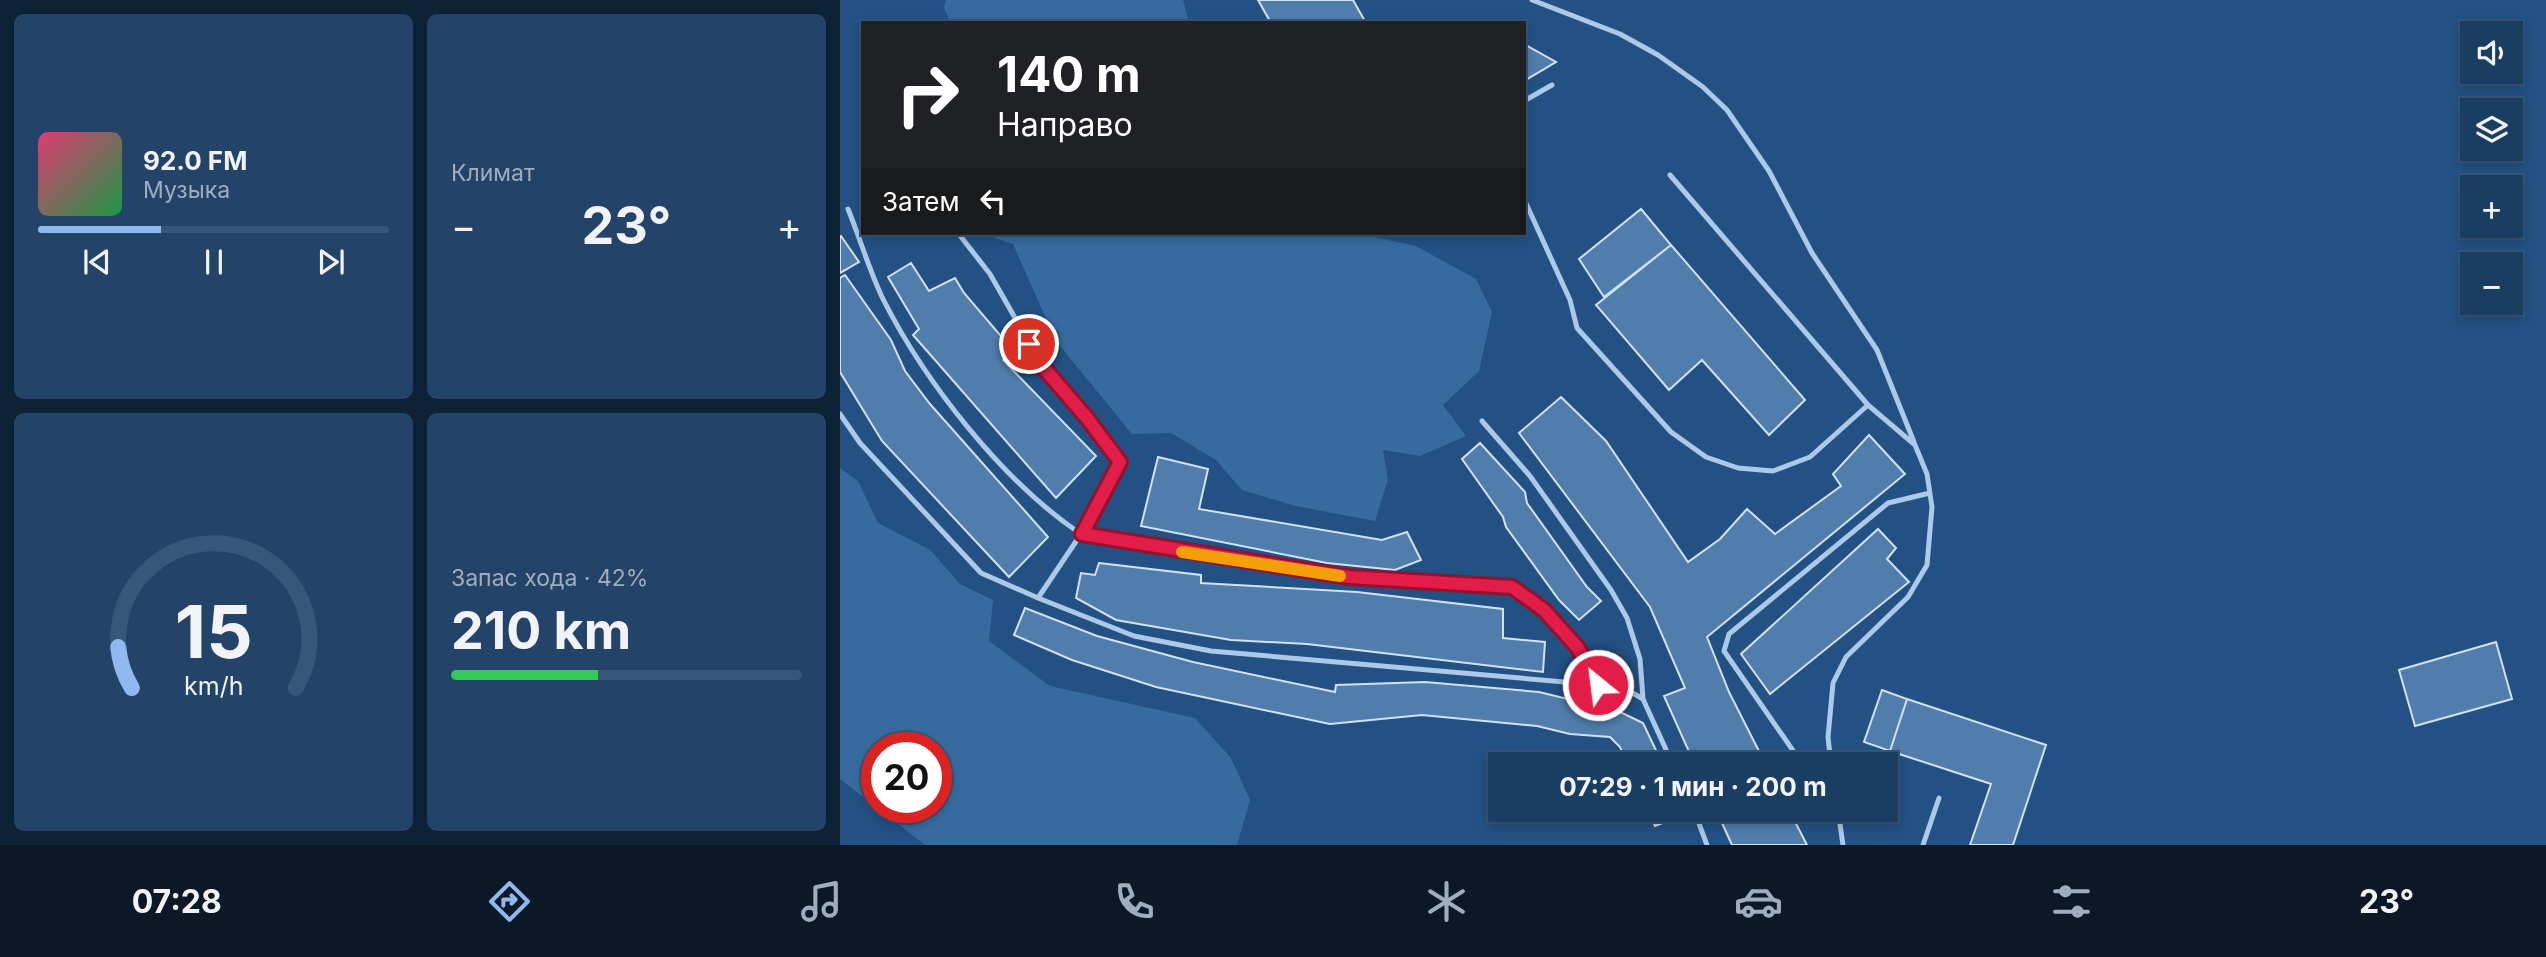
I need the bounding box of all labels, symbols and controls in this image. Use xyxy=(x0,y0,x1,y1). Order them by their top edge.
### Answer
map controls xyxy=(2460,21,2523,315)
button: sound xyxy=(2460,21,2523,84)
text: 140 m xyxy=(997,45,1141,104)
icon: right xyxy=(882,49,973,140)
button: layers xyxy=(2460,98,2523,161)
text: Направо xyxy=(997,105,1133,144)
text: 92.0 FM xyxy=(143,145,247,176)
text: Климат xyxy=(451,159,535,187)
button: + xyxy=(2460,175,2523,238)
text: Музыка xyxy=(143,176,230,204)
icon: left xyxy=(974,182,1012,220)
text: Затем xyxy=(882,186,960,217)
text: 23° xyxy=(582,194,671,257)
text: − xyxy=(451,203,476,249)
text: + xyxy=(777,203,802,249)
icon: previous xyxy=(78,243,116,281)
icon: pause xyxy=(195,243,233,281)
icon: next xyxy=(312,243,350,281)
button: − xyxy=(2460,252,2523,315)
pin xyxy=(999,314,1059,374)
icon: arrive xyxy=(1010,325,1048,363)
text: Запас хода · 42% xyxy=(451,564,648,592)
text: 15 xyxy=(175,587,252,676)
text: 210 km xyxy=(451,599,631,662)
position arrow xyxy=(1561,648,1635,722)
text: km/h xyxy=(184,671,243,701)
speed limit sign: 20 xyxy=(861,732,952,823)
text: 07:29 · 1 мин · 200 m xyxy=(1559,771,1827,802)
icon: directions xyxy=(485,877,534,926)
icon: music xyxy=(797,877,846,926)
icon: phone xyxy=(1110,877,1159,926)
icon: climate xyxy=(1422,877,1471,926)
icon: car xyxy=(1734,877,1783,926)
icon: filters xyxy=(2047,877,2096,926)
text: 07:28 xyxy=(132,882,222,921)
text: 23° xyxy=(2359,882,2414,921)

